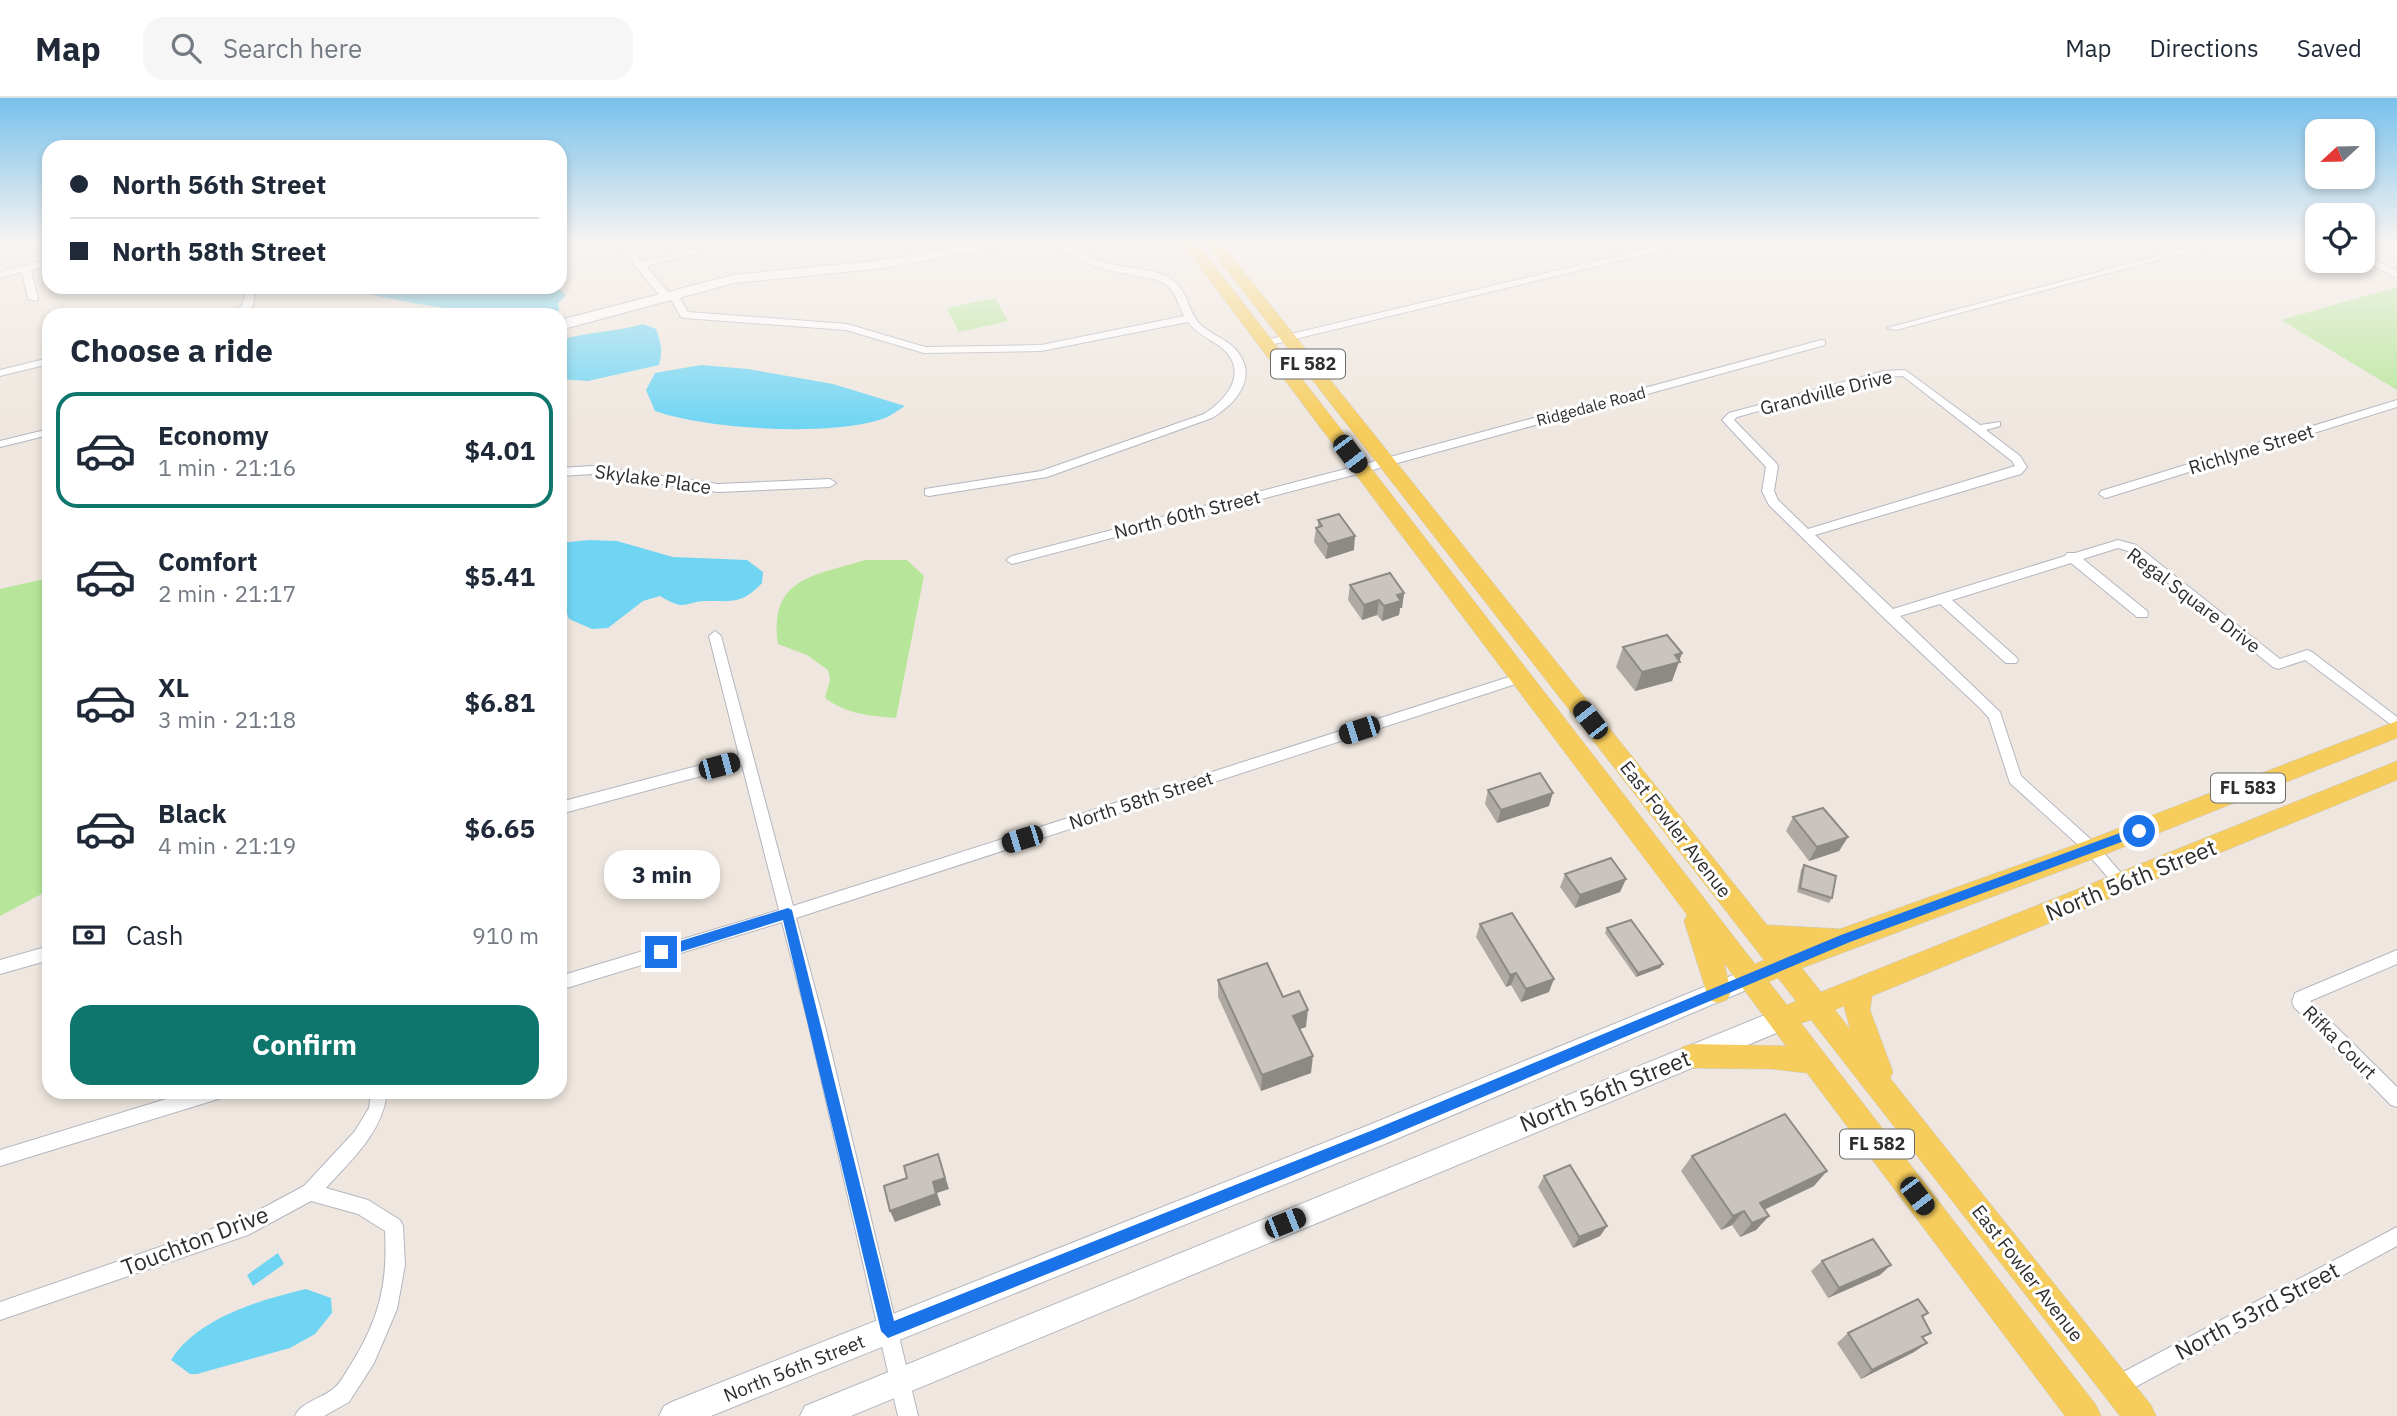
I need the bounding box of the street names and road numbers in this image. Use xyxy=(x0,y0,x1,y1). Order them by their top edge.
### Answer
road number: FL 582 xyxy=(1271,350,1345,378)
street label: Grandville Drive xyxy=(1757,364,1895,420)
street label: Ridgedale Road xyxy=(1534,382,1648,430)
street label: Richlyne Street xyxy=(2186,419,2316,479)
street label: Skylake Place xyxy=(593,459,713,499)
street label: North 60th Street xyxy=(1111,484,1263,544)
street label: Regal Square Drive xyxy=(2123,542,2265,658)
street label: East Fowler Avenue xyxy=(1615,756,1737,902)
street label: North 58th Street xyxy=(1066,765,1216,835)
road number: FL 583 xyxy=(2211,774,2285,802)
street label: North 56th Street xyxy=(2041,831,2220,927)
street label: Rifka Court xyxy=(2298,1000,2382,1084)
street label: North 56th Street xyxy=(1515,1042,1694,1138)
road number: FL 582 xyxy=(1840,1129,1914,1158)
street label: Touchton Drive xyxy=(117,1198,272,1282)
street label: East Fowler Avenue xyxy=(1967,1200,2089,1346)
street label: North 53rd Street xyxy=(2169,1254,2344,1366)
street label: North 56th Street xyxy=(720,1329,868,1407)

